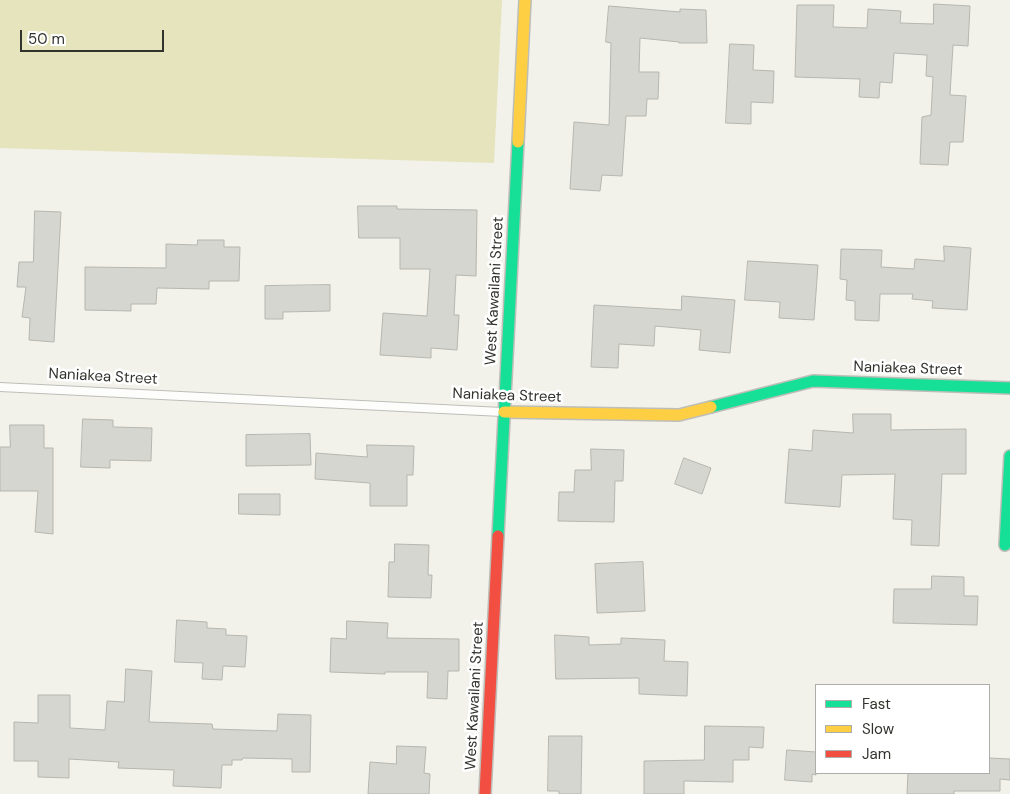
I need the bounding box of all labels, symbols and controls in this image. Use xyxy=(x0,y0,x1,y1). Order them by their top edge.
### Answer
scale bar xyxy=(22,20,166,52)
text: 50 m xyxy=(28,29,65,49)
street label: West Kawailani Street xyxy=(482,216,508,366)
street label: Naniakea Street xyxy=(853,358,963,380)
street label: Naniakea Street xyxy=(48,365,158,389)
street label: Naniakea Street xyxy=(452,385,562,407)
street label: West Kawailani Street xyxy=(462,621,488,771)
legend xyxy=(815,684,990,774)
text: Fast xyxy=(862,694,891,714)
text: Slow xyxy=(862,719,894,739)
text: Jam xyxy=(862,744,891,764)

